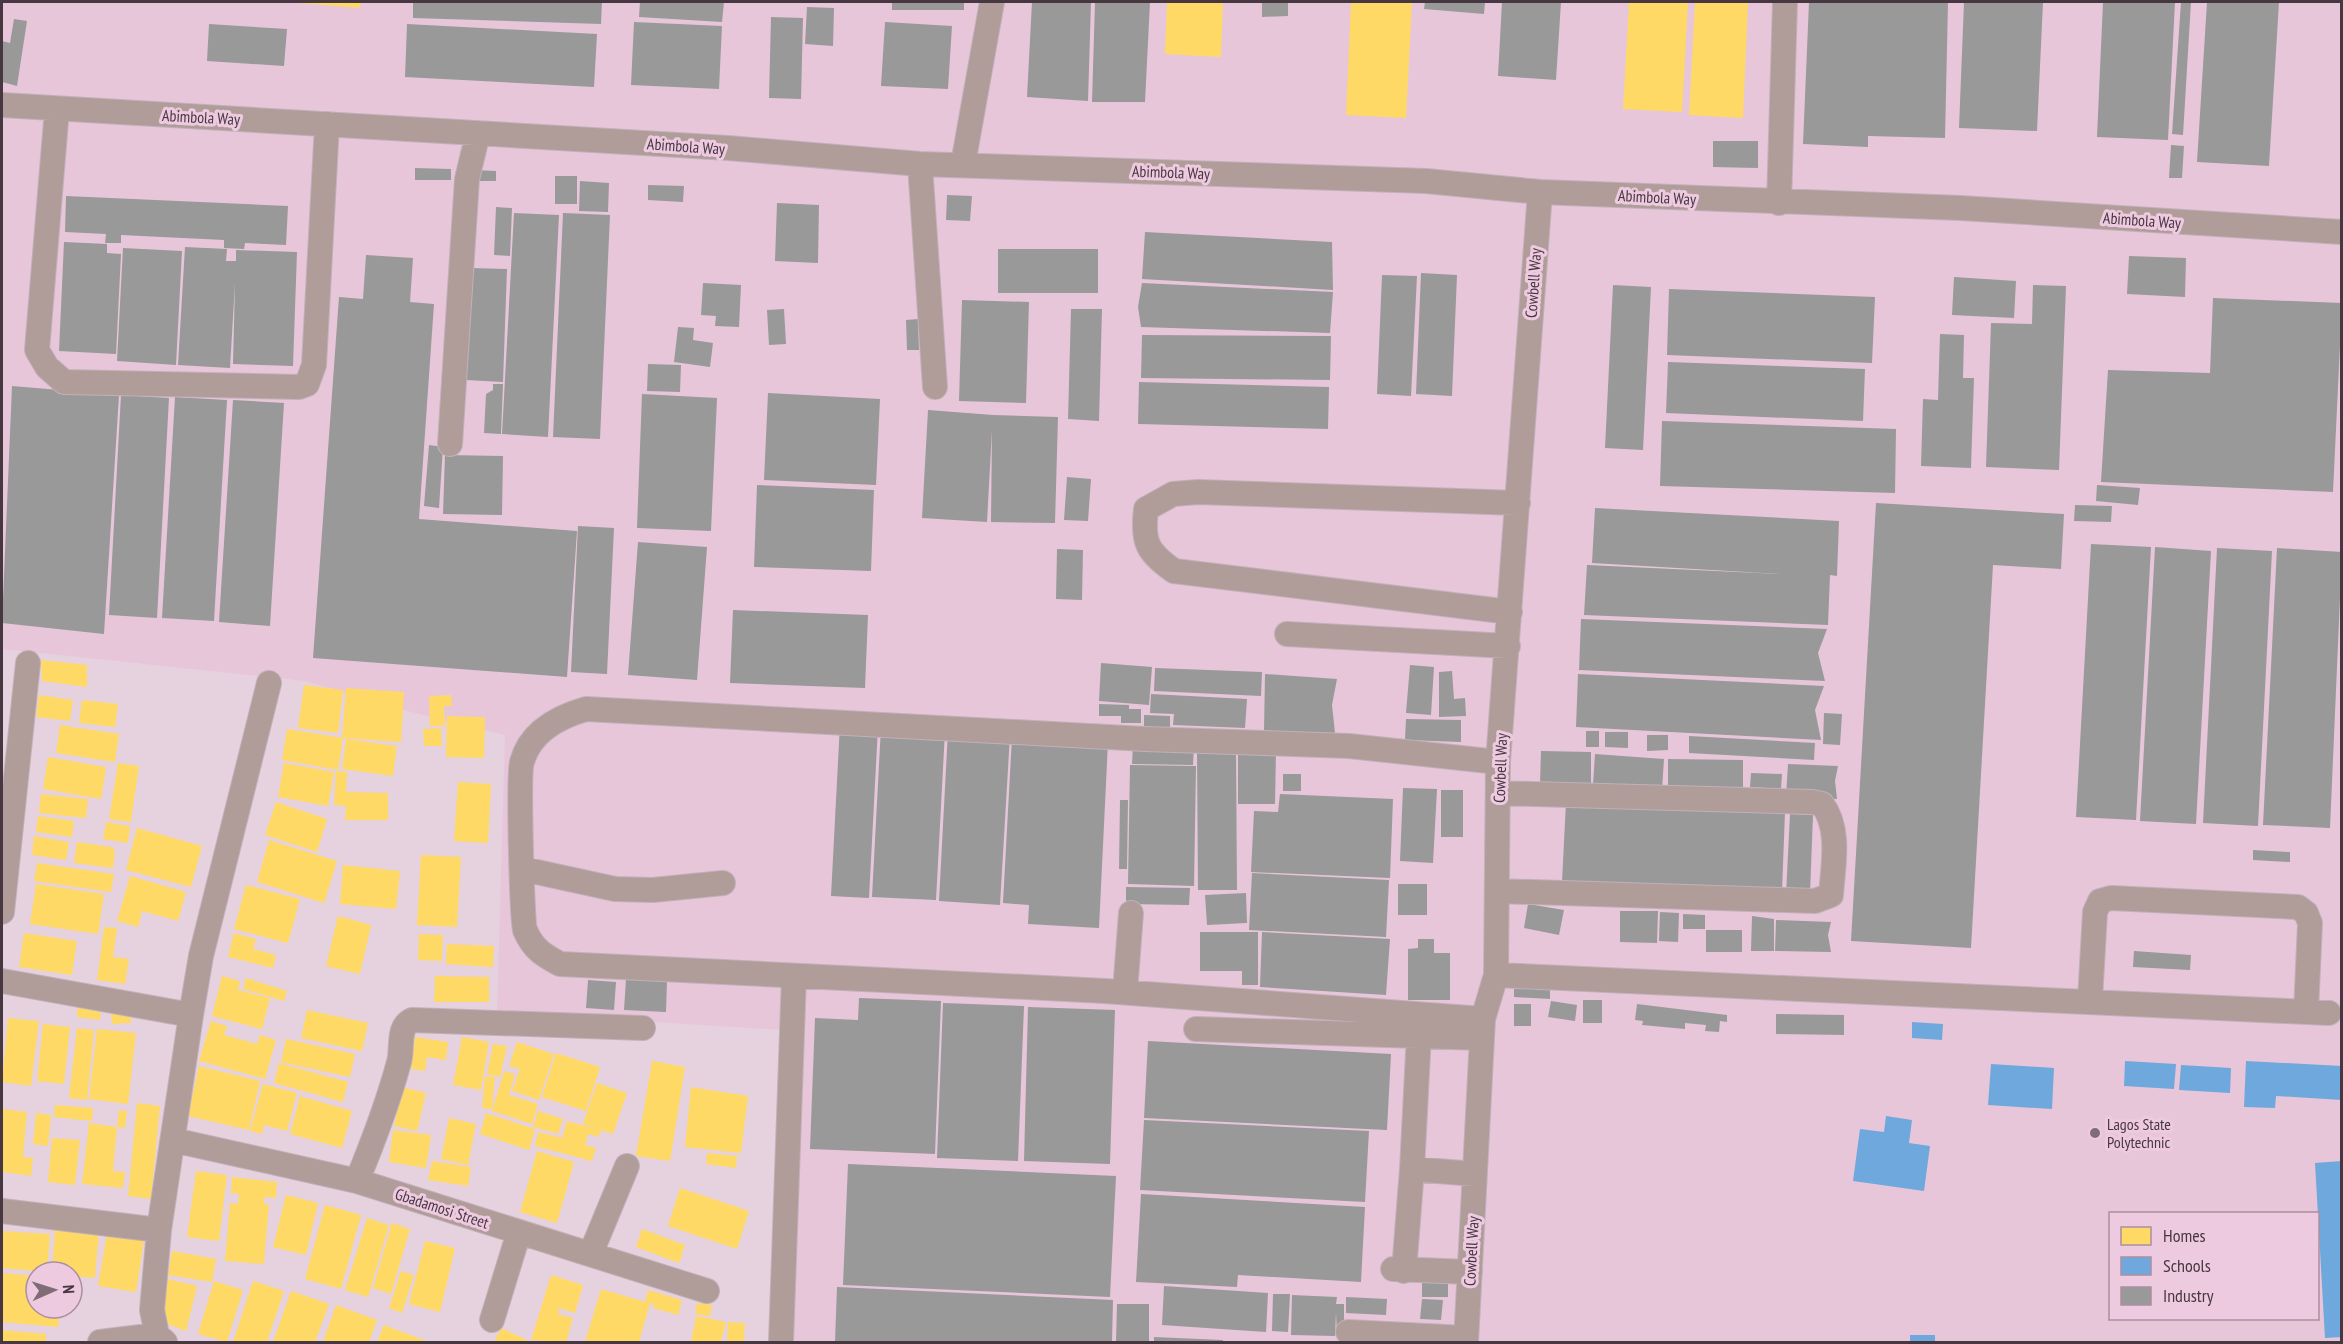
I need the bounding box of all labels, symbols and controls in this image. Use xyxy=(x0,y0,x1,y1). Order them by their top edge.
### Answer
street label: Abimbola Way xyxy=(161,105,241,129)
street label: Abimbola Way xyxy=(646,133,726,159)
street label: Abimbola Way xyxy=(1132,161,1210,183)
street label: Abimbola Way xyxy=(1617,185,1697,209)
street label: Abimbola Way xyxy=(2102,207,2182,233)
street label: Cowbell Way xyxy=(1521,247,1545,319)
street label: Cowbell Way xyxy=(1489,733,1511,803)
place label: Lagos State Polytechnic xyxy=(2107,1114,2171,1152)
marker: Lagos State Polytechnic xyxy=(2088,1126,2102,1140)
street label: Gbadamosi Street xyxy=(393,1183,492,1233)
legend xyxy=(2109,1212,2319,1320)
street label: Cowbell Way xyxy=(1459,1216,1483,1286)
text: Homes xyxy=(2163,1224,2206,1247)
text: Schools xyxy=(2163,1254,2211,1277)
north arrow xyxy=(24,1260,84,1320)
text: N xyxy=(59,1284,79,1294)
text: Industry xyxy=(2163,1284,2214,1307)

